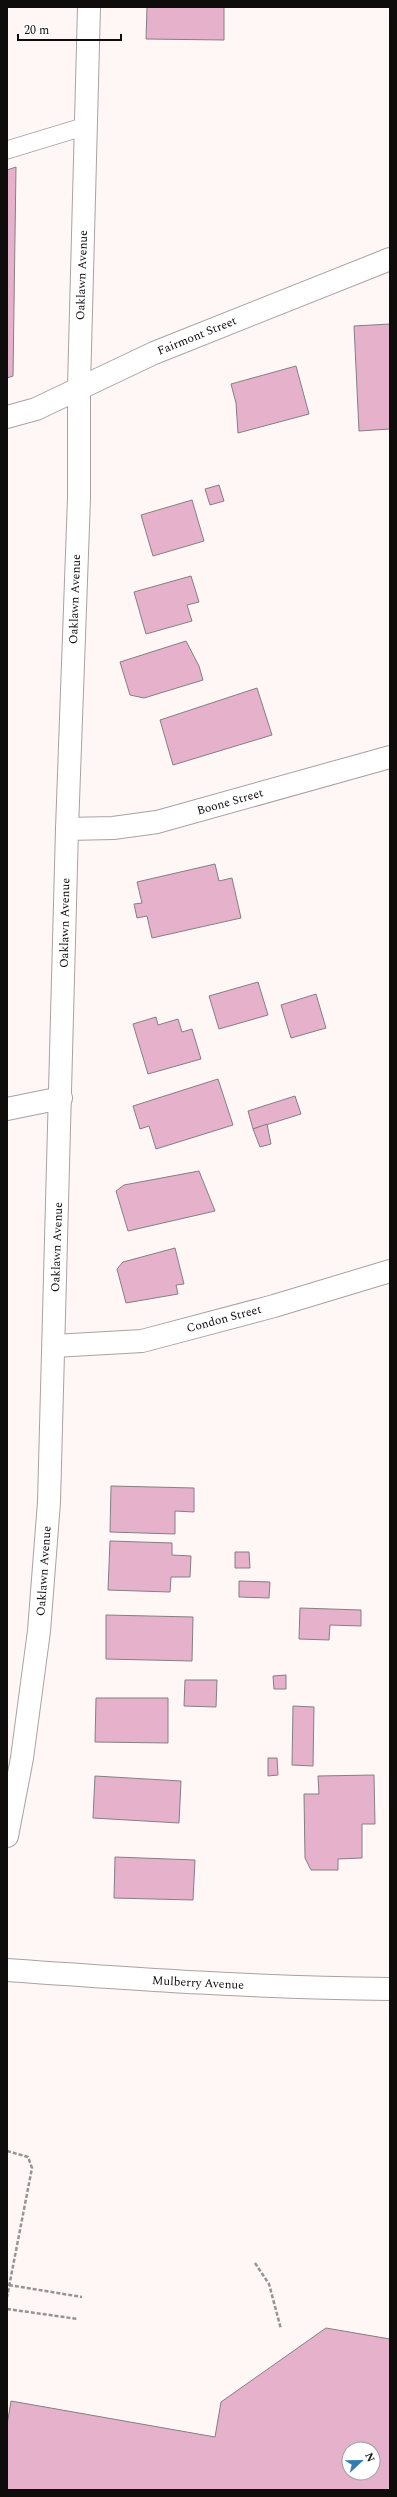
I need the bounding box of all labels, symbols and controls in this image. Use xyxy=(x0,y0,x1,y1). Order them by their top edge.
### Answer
scale bar xyxy=(18,16,121,42)
text: 20 m xyxy=(24,21,49,40)
street label: Oaklawn Avenue xyxy=(71,229,93,320)
street label: Fairmont Street xyxy=(154,311,240,361)
street label: Oaklawn Avenue xyxy=(64,553,86,644)
street label: Boone Street xyxy=(195,783,265,821)
street label: Oaklawn Avenue xyxy=(55,878,75,968)
street label: Oaklawn Avenue xyxy=(46,1201,68,1292)
street label: Condon Street xyxy=(184,1300,264,1338)
street label: Oaklawn Avenue xyxy=(31,1525,57,1617)
street label: Mulberry Avenue xyxy=(151,1971,245,1995)
north arrow xyxy=(341,2441,381,2481)
text: N xyxy=(360,2450,379,2465)

